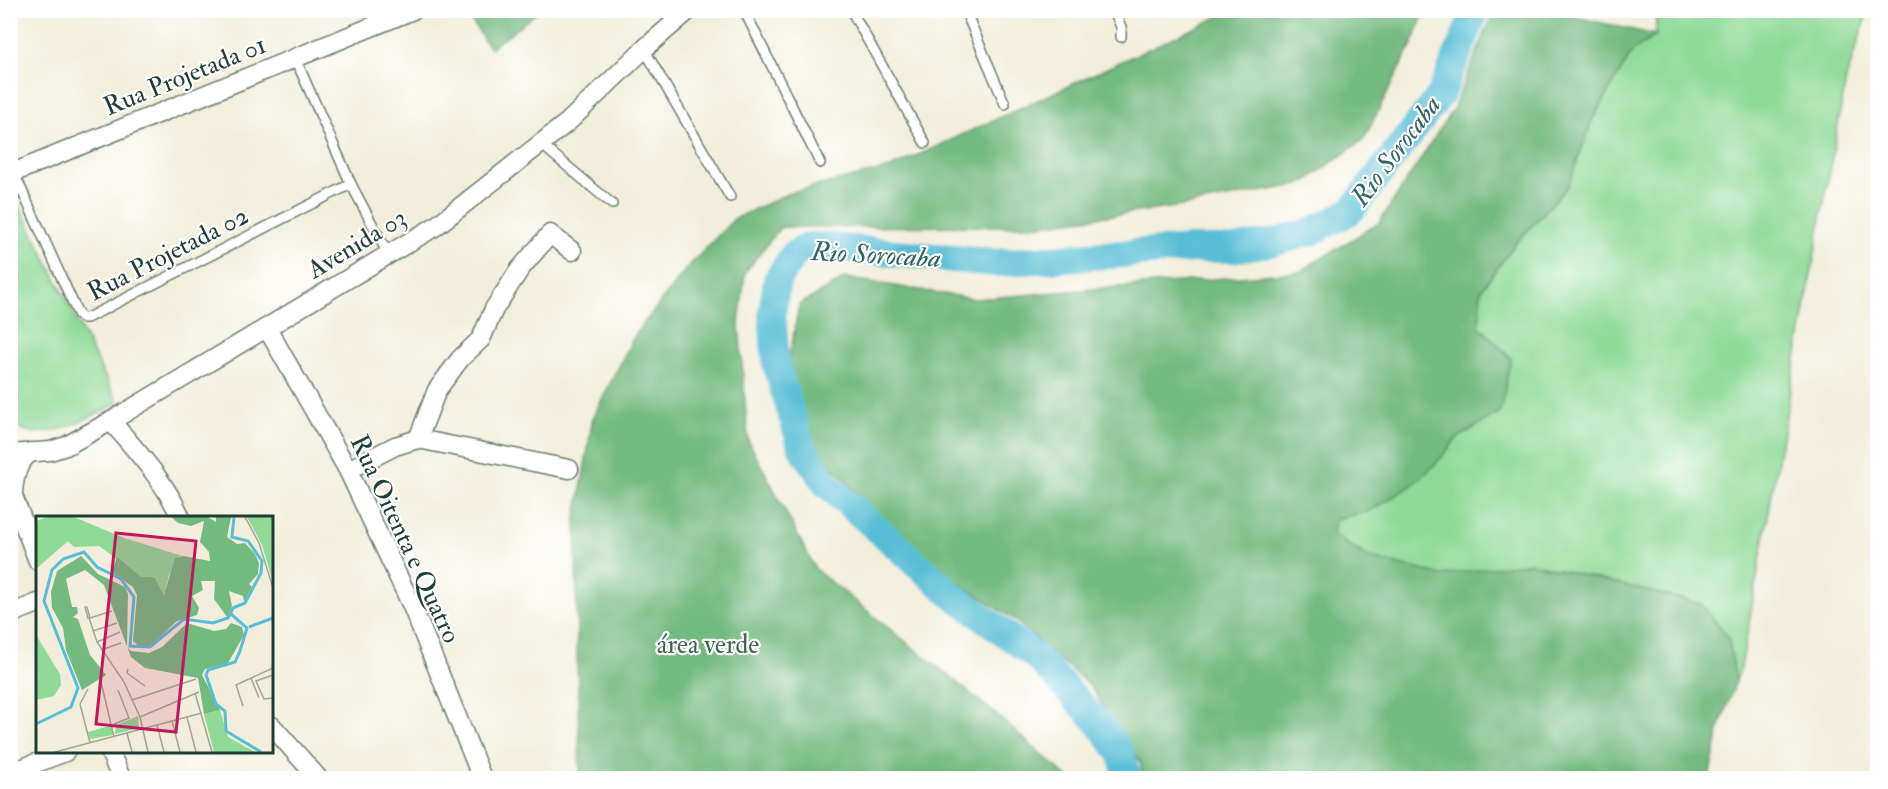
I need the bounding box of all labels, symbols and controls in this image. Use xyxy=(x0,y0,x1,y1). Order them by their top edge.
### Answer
street label: Rua Projetada 01 xyxy=(99,29,271,123)
water label: Rio Sorocaba xyxy=(1343,89,1448,214)
street label: Rua Projetada 02 xyxy=(82,200,254,308)
street label: Avenida 03 xyxy=(301,202,412,287)
water label: Rio Sorocaba xyxy=(809,235,942,275)
street label: Rua Oitenta e Quatro xyxy=(343,430,467,648)
inset map xyxy=(36,516,273,753)
park label: área verde xyxy=(657,629,759,661)

